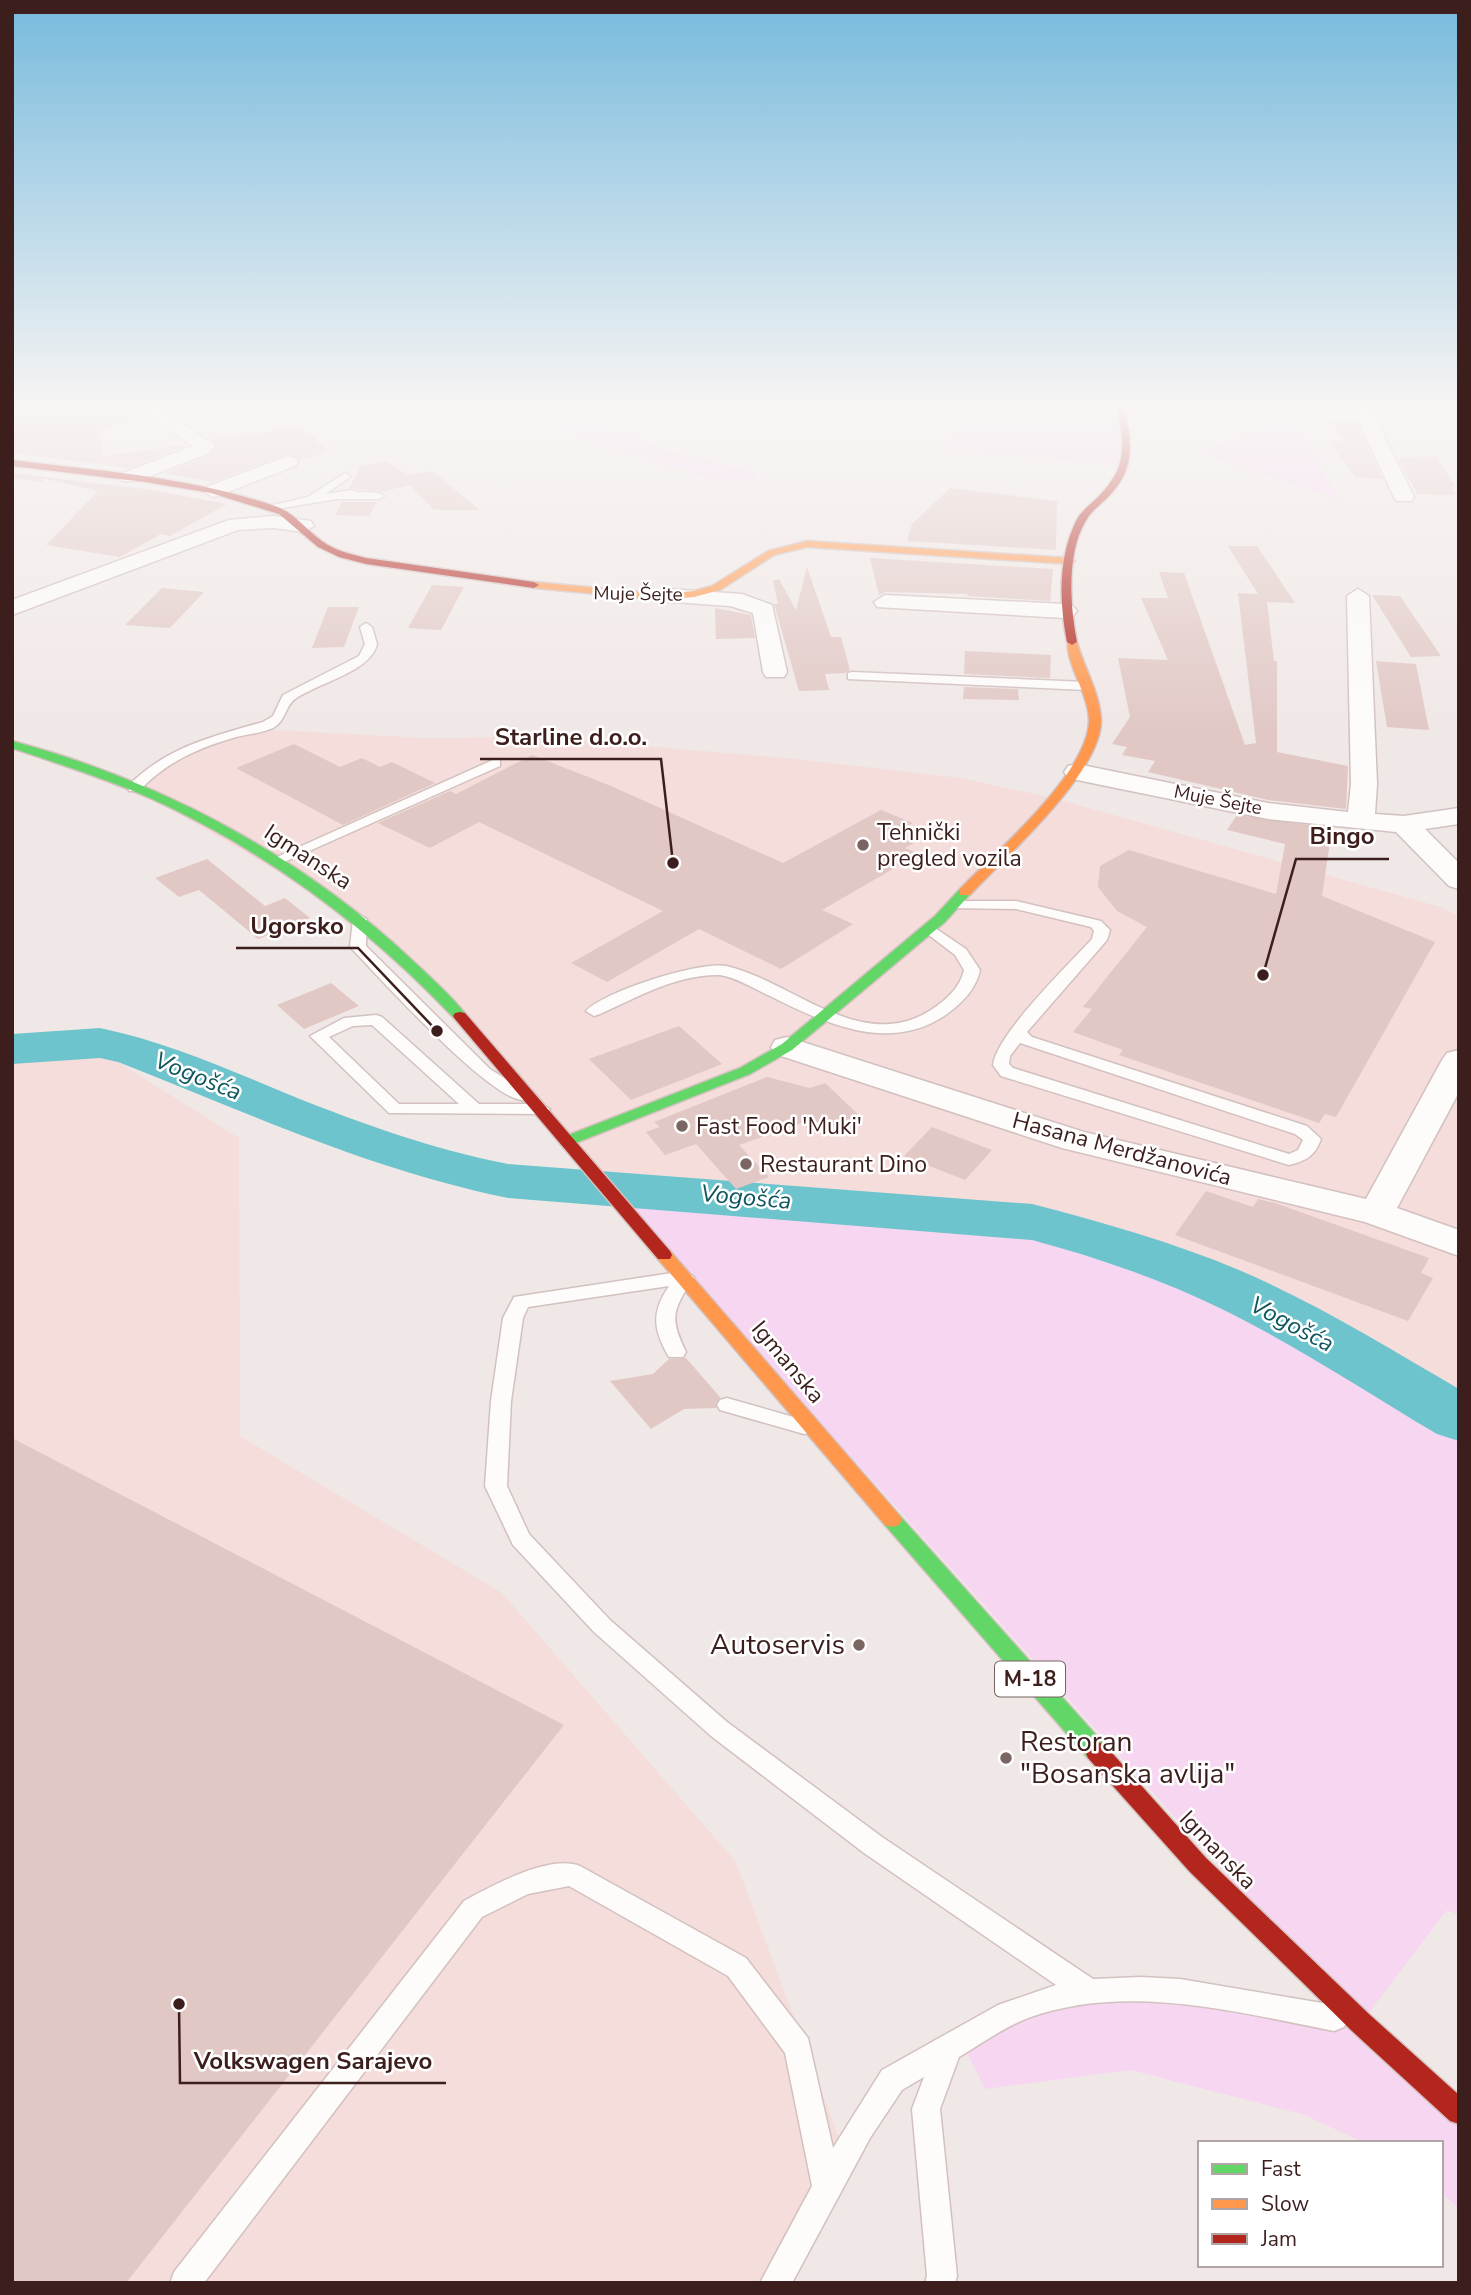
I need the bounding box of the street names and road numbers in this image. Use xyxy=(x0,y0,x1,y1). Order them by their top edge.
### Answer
street label: Muje Šejte xyxy=(593,580,683,608)
street label: Muje Šejte xyxy=(1172,779,1264,821)
street label: Igmanska xyxy=(258,817,358,897)
street label: Hasana Merdžanovića xyxy=(1009,1105,1235,1193)
street label: Igmanska xyxy=(744,1314,832,1410)
road number: M-18 xyxy=(995,1662,1065,1696)
street label: Igmanska xyxy=(1172,1804,1264,1896)

